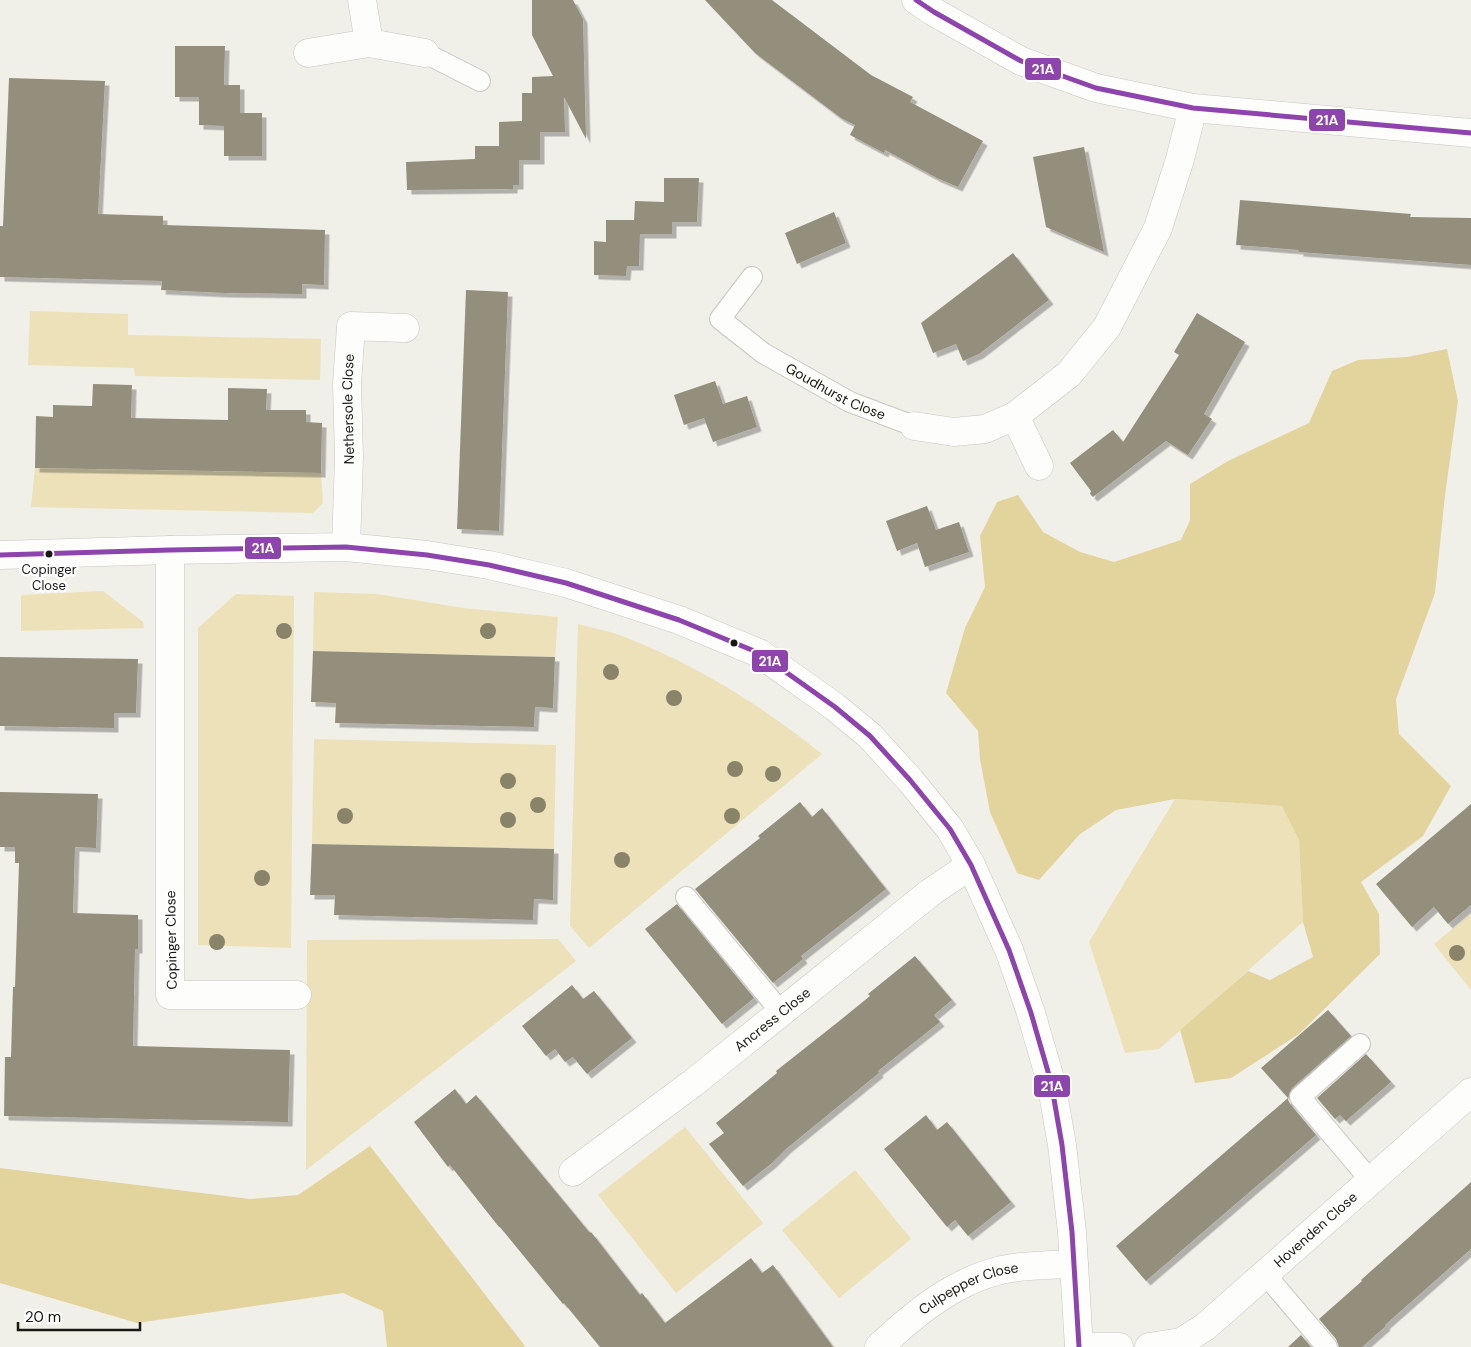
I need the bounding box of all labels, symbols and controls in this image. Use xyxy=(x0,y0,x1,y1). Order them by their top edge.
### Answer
line badge: 21A xyxy=(1024,57,1062,81)
text: 21A xyxy=(1031,60,1055,78)
line badge: 21A xyxy=(1308,108,1346,132)
text: 21A xyxy=(1315,111,1339,129)
street label: Nethersole Close xyxy=(338,353,358,465)
street label: Goudhurst Close xyxy=(783,359,888,424)
line badge: 21A xyxy=(244,536,282,560)
text: 21A xyxy=(251,539,275,557)
marker: Copinger Close xyxy=(44,549,54,559)
place label: Copinger Close xyxy=(22,561,77,594)
unlabelled marker xyxy=(729,638,739,648)
line badge: 21A xyxy=(751,649,789,673)
text: 21A xyxy=(758,652,782,670)
street label: Copinger Close xyxy=(161,890,181,990)
street label: Ancress Close xyxy=(731,983,814,1055)
line badge: 21A xyxy=(1033,1074,1071,1098)
text: 21A xyxy=(1040,1077,1064,1095)
street label: Hovenden Close xyxy=(1270,1188,1361,1271)
street label: Culpepper Close xyxy=(915,1258,1020,1318)
scale bar xyxy=(18,1300,140,1332)
text: 20 m xyxy=(25,1307,61,1327)

